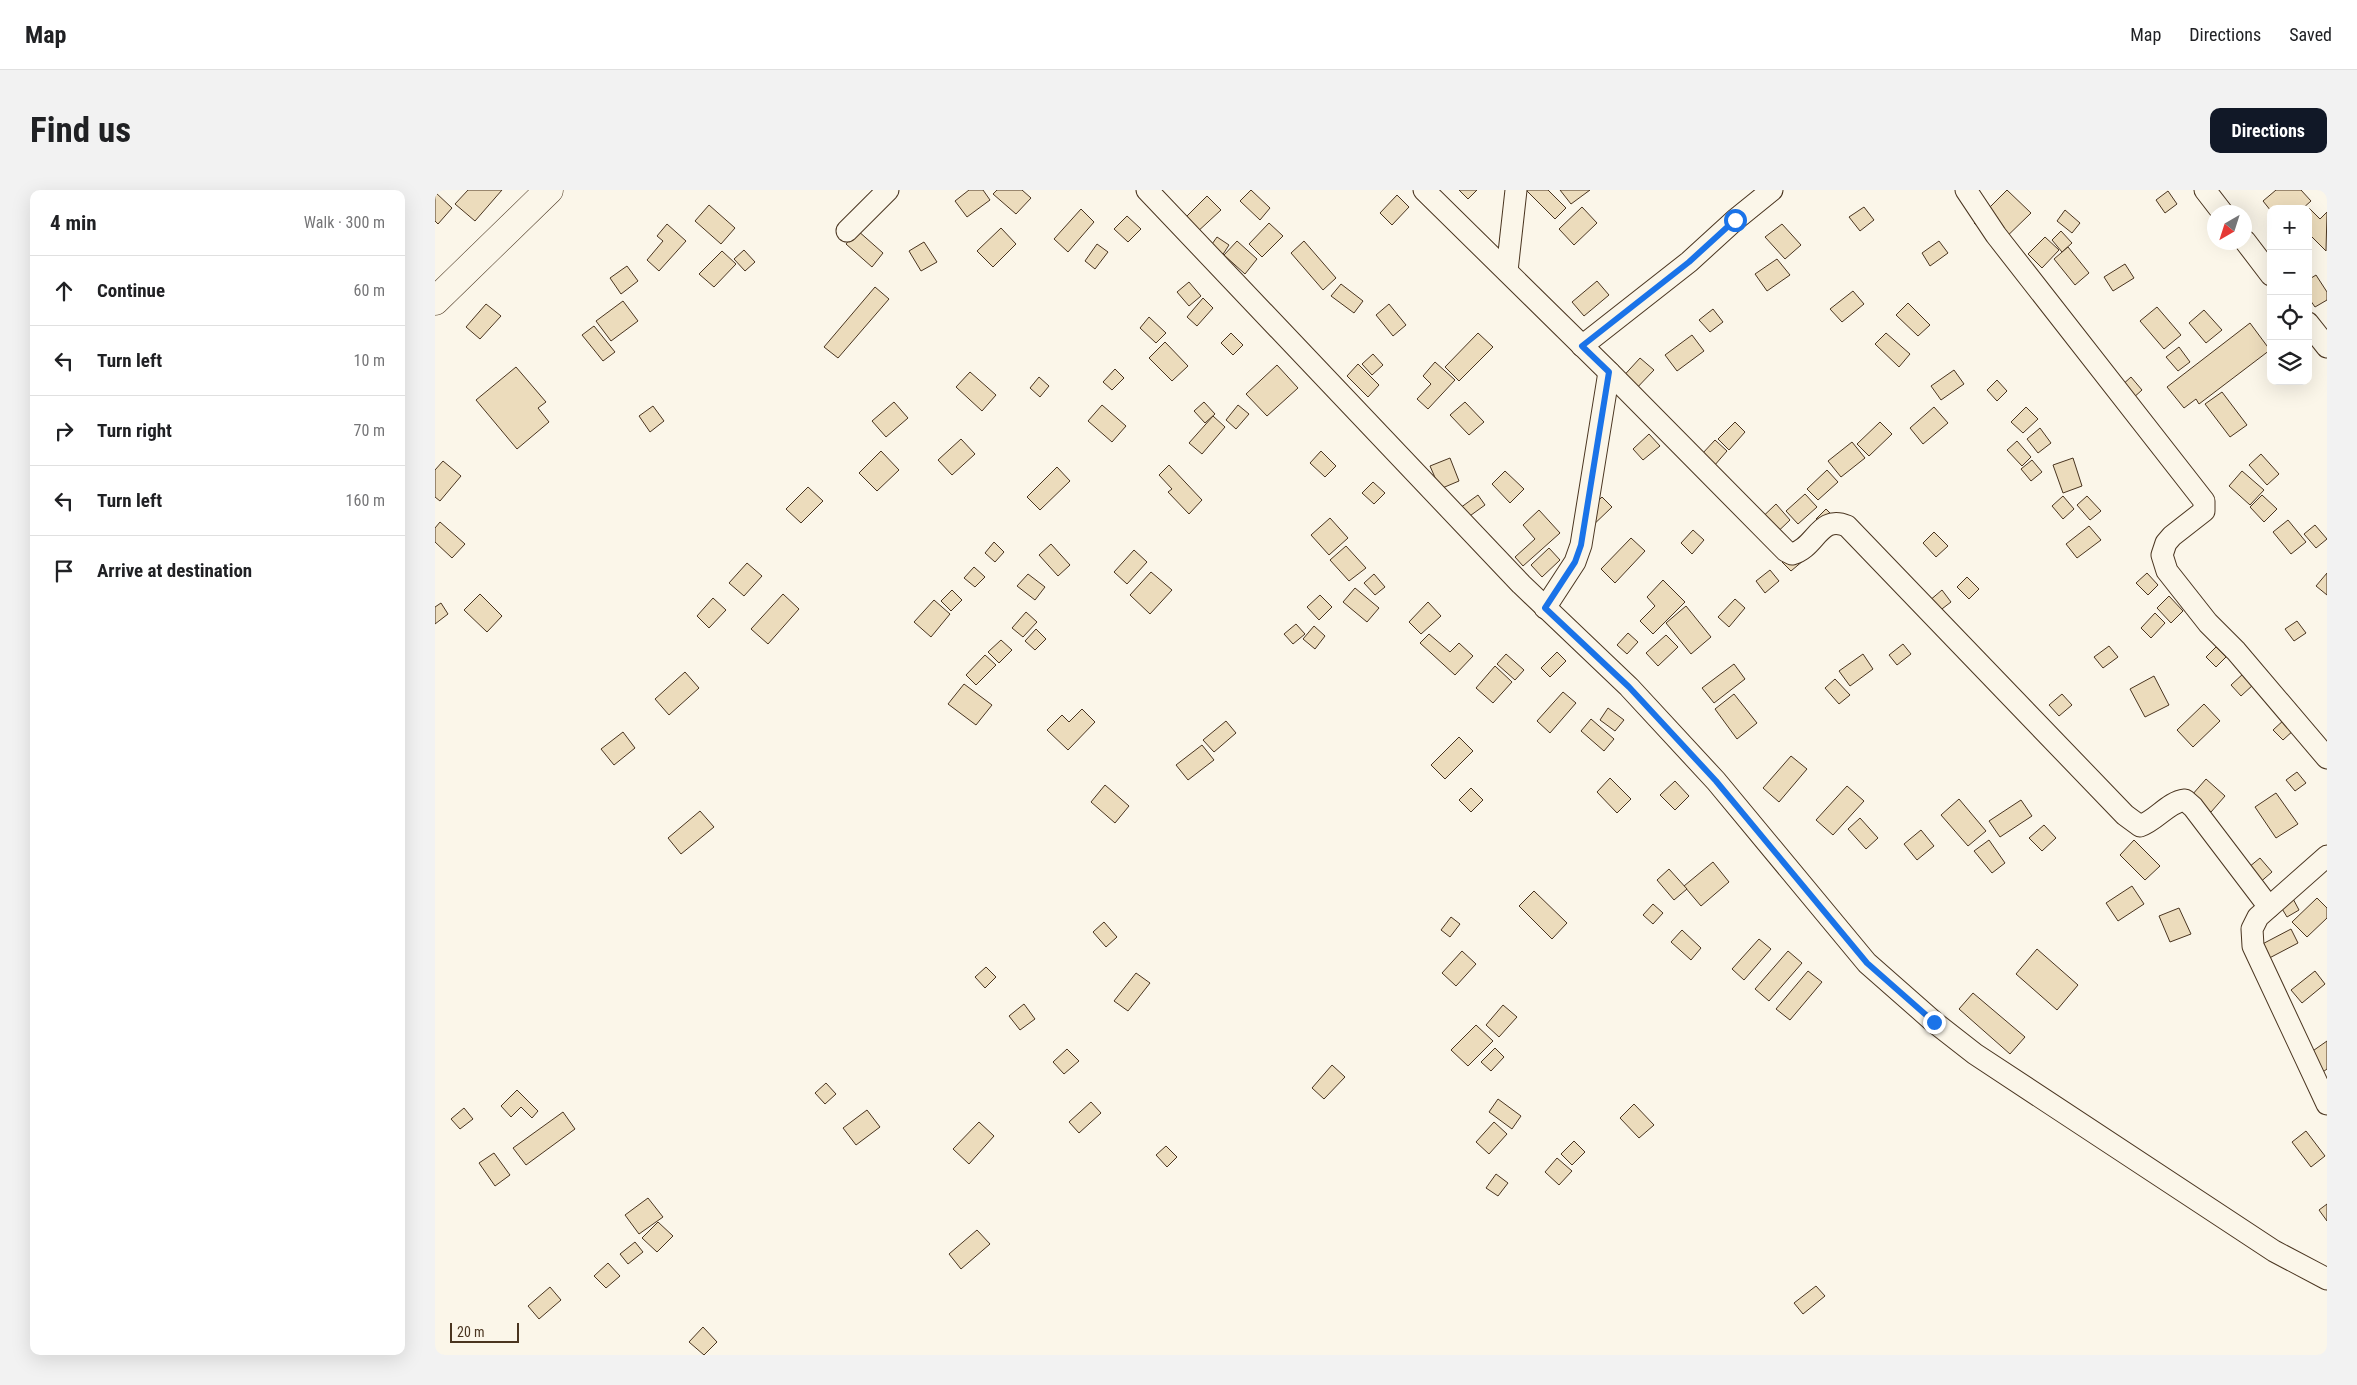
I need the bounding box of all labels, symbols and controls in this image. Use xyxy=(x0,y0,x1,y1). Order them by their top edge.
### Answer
text: Map xyxy=(25,21,66,49)
text: Map xyxy=(2130,24,2161,45)
text: Directions xyxy=(2189,24,2261,45)
text: Saved xyxy=(2289,24,2332,45)
button: Directions xyxy=(2210,108,2327,153)
text: Find us xyxy=(30,110,131,151)
north arrow xyxy=(2207,205,2252,250)
map controls xyxy=(2267,205,2312,385)
button: + xyxy=(2267,205,2312,250)
route start xyxy=(1724,209,1747,232)
text: 4 min xyxy=(50,211,97,235)
text: Walk · 300 m xyxy=(304,213,385,232)
button: − xyxy=(2267,250,2312,295)
icon: ahead xyxy=(50,277,78,305)
text: Continue xyxy=(97,279,165,302)
text: 60 m xyxy=(353,281,385,300)
button: locate xyxy=(2267,295,2312,340)
button: layers xyxy=(2267,340,2312,385)
icon: left xyxy=(50,347,78,375)
text: Turn left xyxy=(97,349,162,372)
text: 10 m xyxy=(353,351,385,370)
icon: right xyxy=(50,417,78,445)
text: Turn right xyxy=(97,419,172,442)
text: 70 m xyxy=(353,421,385,440)
icon: left xyxy=(50,487,78,515)
text: Turn left xyxy=(97,489,162,512)
text: 160 m xyxy=(346,491,385,510)
icon: arrive xyxy=(50,557,78,585)
text: Arrive at destination xyxy=(97,559,252,582)
route end xyxy=(1923,1011,1946,1034)
scale bar xyxy=(450,1320,519,1343)
text: 20 m xyxy=(457,1324,485,1340)

